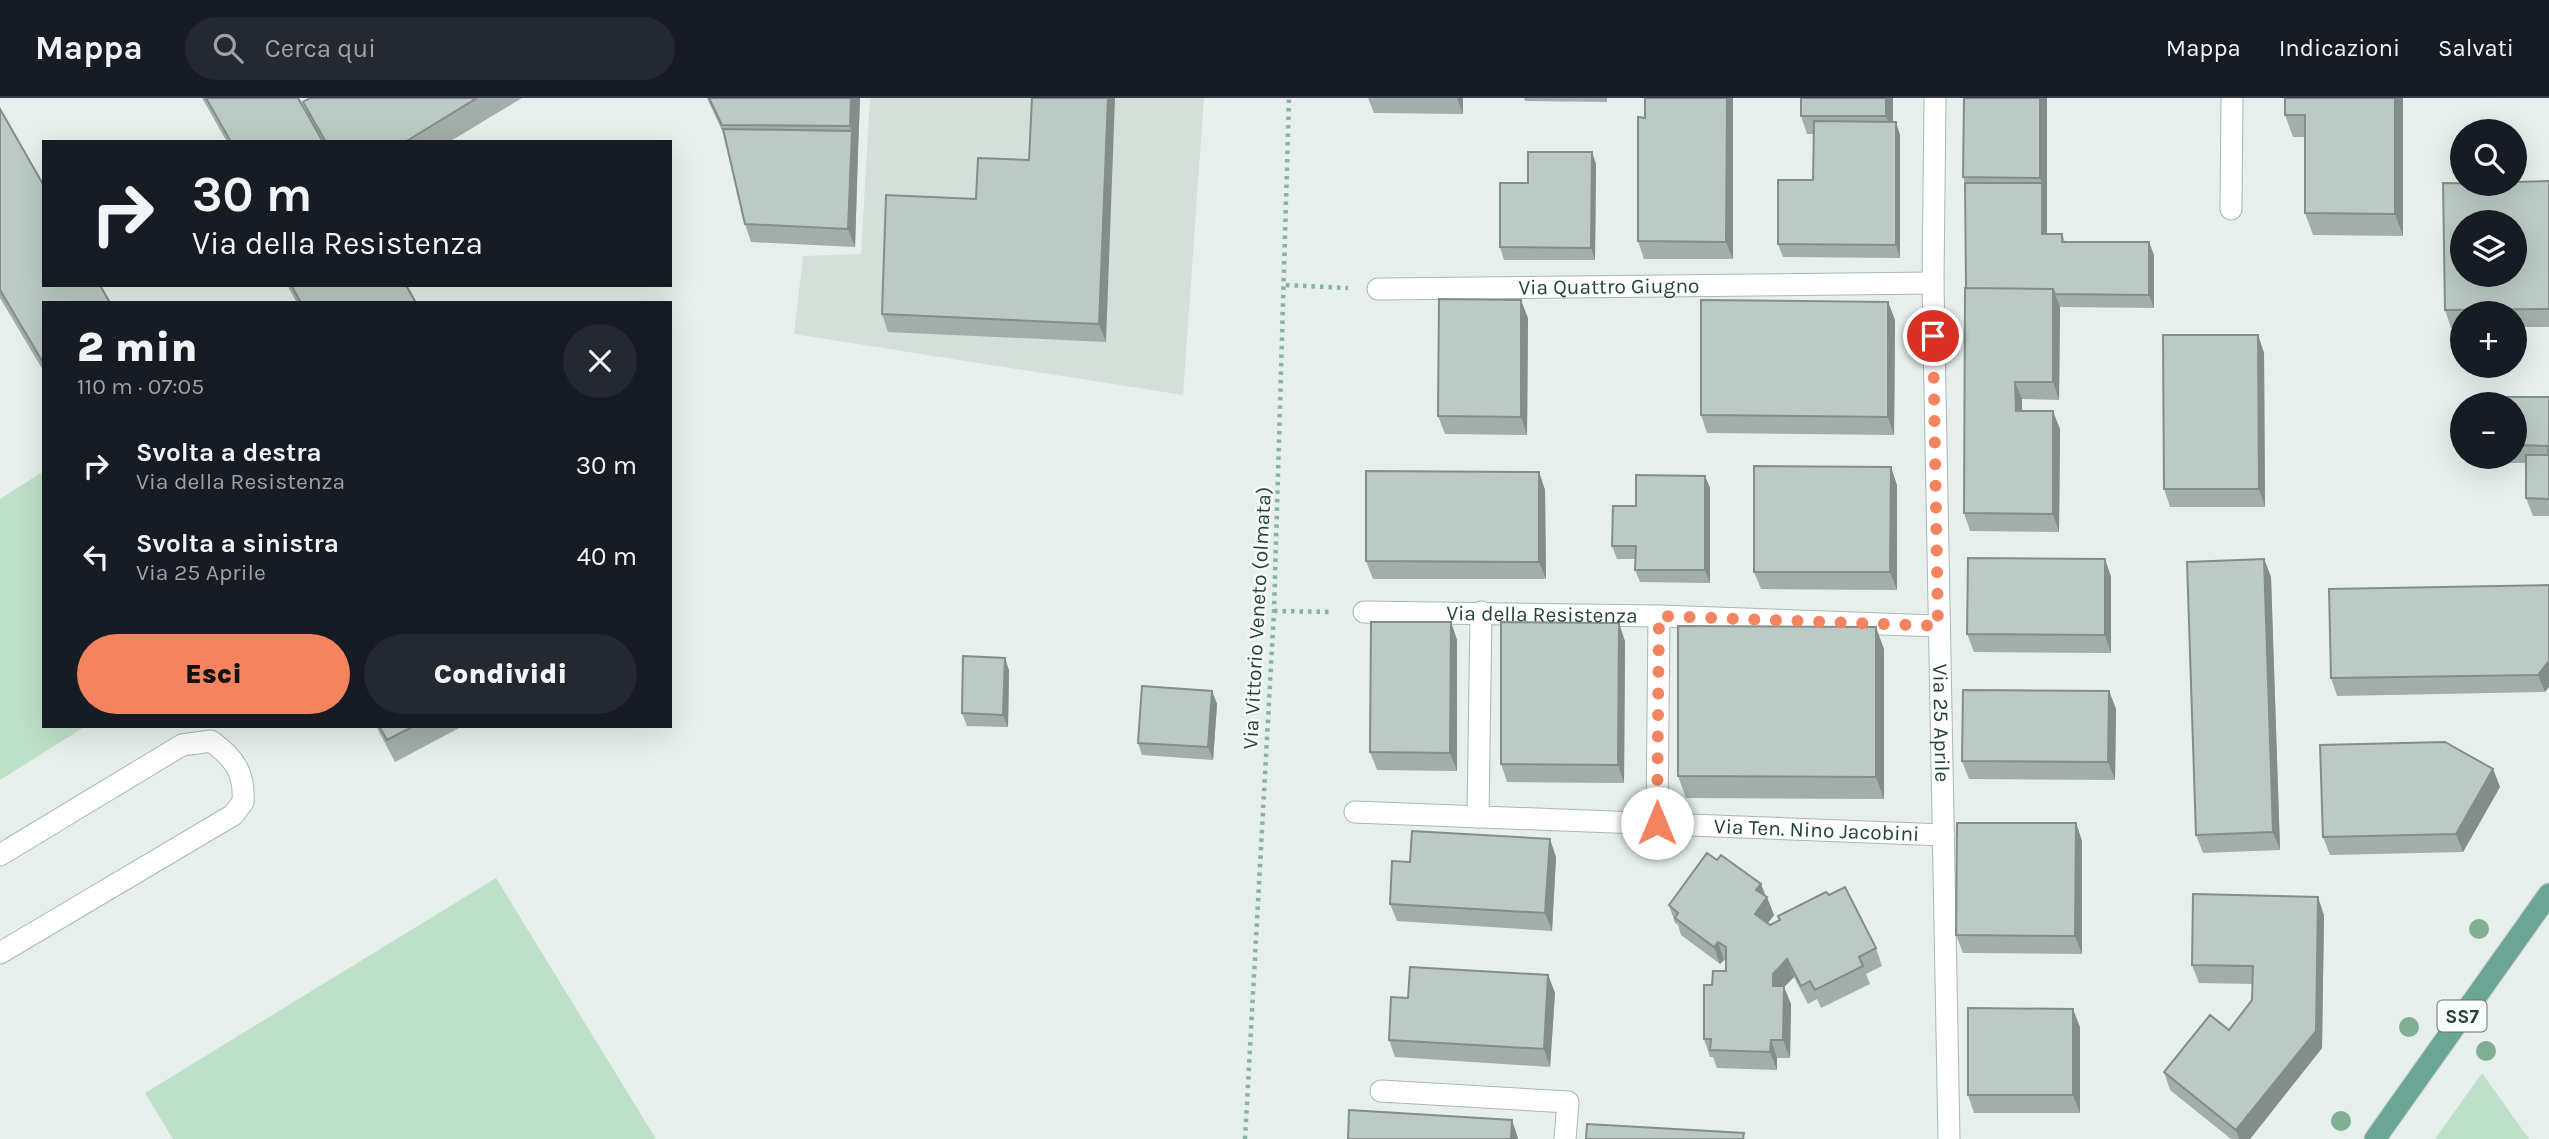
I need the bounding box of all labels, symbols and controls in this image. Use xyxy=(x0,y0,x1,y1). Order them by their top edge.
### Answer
search box xyxy=(185,17,675,80)
text: Mappa xyxy=(35,29,143,67)
icon: search xyxy=(209,29,247,67)
text: Cerca qui xyxy=(265,33,376,64)
text: Mappa xyxy=(2166,34,2241,62)
text: Indicazioni xyxy=(2279,34,2400,62)
text: Salvati xyxy=(2438,34,2514,62)
map controls xyxy=(2450,119,2527,469)
button: search xyxy=(2450,119,2527,196)
text: 30 m xyxy=(192,166,312,223)
icon: right xyxy=(77,168,168,259)
button: layers xyxy=(2450,210,2527,287)
text: Via della Resistenza xyxy=(192,225,483,262)
street label: Via Quattro Giugno xyxy=(1518,274,1700,299)
button: + xyxy=(2450,301,2527,378)
pin xyxy=(1903,306,1963,366)
icon: arrive xyxy=(1914,317,1952,355)
text: 2 min xyxy=(77,322,197,372)
button: close xyxy=(563,324,637,398)
text: 110 m · 07:05 xyxy=(77,373,204,400)
button: − xyxy=(2450,392,2527,469)
text: Svolta a destra xyxy=(136,437,322,468)
icon: right xyxy=(77,447,115,485)
text: 30 m xyxy=(576,450,637,481)
text: Via della Resistenza xyxy=(136,468,345,495)
street label: Via Vittorio Veneto (olmata) xyxy=(1238,486,1276,750)
text: Svolta a sinistra xyxy=(136,528,339,559)
icon: left xyxy=(77,538,115,576)
text: 40 m xyxy=(577,541,637,572)
text: Via 25 Aprile xyxy=(136,559,266,586)
street label: Via della Resistenza xyxy=(1446,601,1638,628)
button: Esci xyxy=(77,634,350,714)
button: Condividi xyxy=(364,634,637,714)
street label: Via 25 Aprile xyxy=(1928,663,1954,782)
position arrow xyxy=(1620,786,1694,860)
street label: Via Ten. Nino Jacobini xyxy=(1713,814,1920,846)
road number: SS7 xyxy=(2438,1000,2486,1032)

